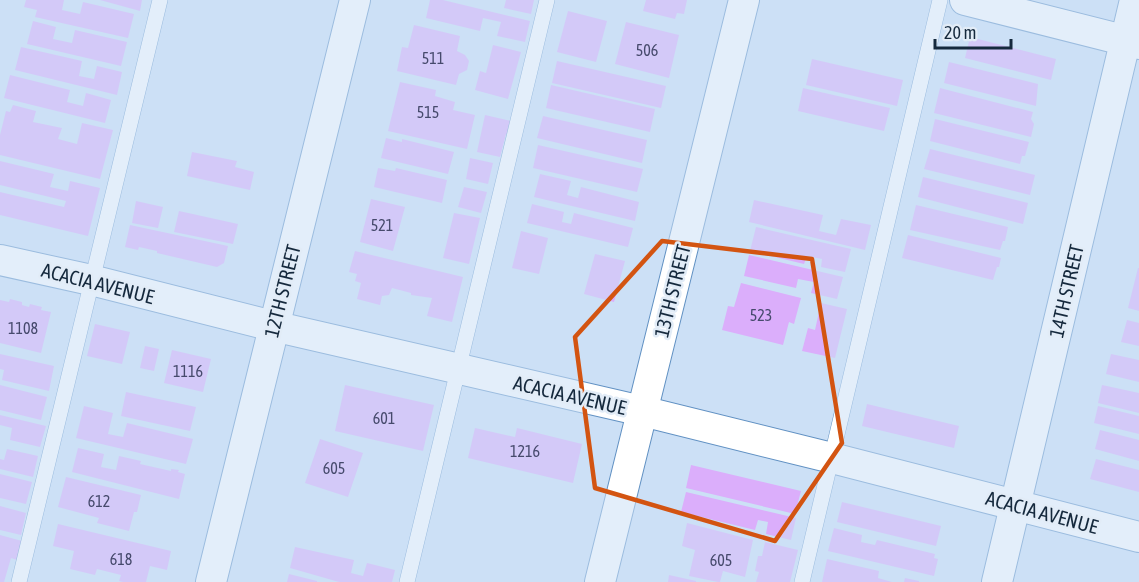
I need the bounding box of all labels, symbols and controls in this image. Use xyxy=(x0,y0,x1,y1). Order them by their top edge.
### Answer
scale bar xyxy=(935,12,1012,50)
text: 20 m xyxy=(944,22,976,43)
house number: 506 xyxy=(636,41,658,59)
house number: 511 xyxy=(422,49,444,67)
house number: 515 xyxy=(417,103,439,121)
house number: 521 xyxy=(371,216,393,234)
street label: 12TH STREET xyxy=(259,242,305,340)
street label: 13TH STREET xyxy=(649,242,695,340)
street label: 14TH STREET xyxy=(1044,242,1088,340)
street label: ACACIA AVENUE xyxy=(39,258,157,308)
house number: 523 xyxy=(750,306,772,324)
house number: 1108 xyxy=(8,319,38,337)
house number: 1116 xyxy=(173,362,203,380)
street label: ACACIA AVENUE xyxy=(511,371,629,419)
house number: 601 xyxy=(373,409,395,427)
house number: 1216 xyxy=(510,442,540,460)
house number: 605 xyxy=(323,459,345,477)
street label: ACACIA AVENUE xyxy=(983,486,1101,538)
house number: 612 xyxy=(88,492,110,510)
house number: 618 xyxy=(110,550,132,568)
house number: 605 xyxy=(710,551,732,569)

